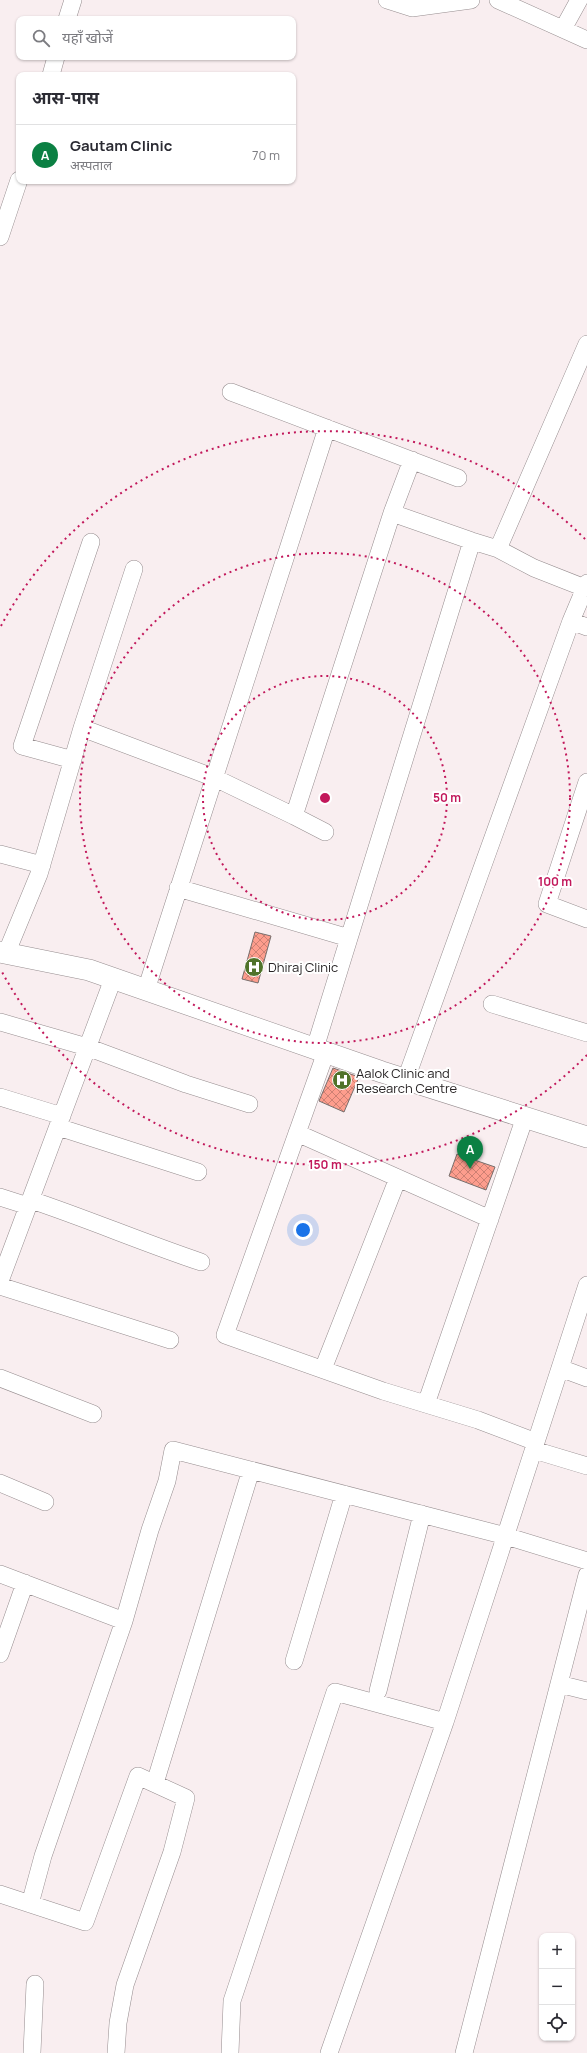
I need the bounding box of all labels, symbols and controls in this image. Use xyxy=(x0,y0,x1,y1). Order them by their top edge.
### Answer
search box xyxy=(16,16,296,60)
icon: search xyxy=(30,27,52,49)
text: यहाँ खोजें xyxy=(62,27,113,48)
text: आस-पास xyxy=(32,86,99,109)
text: Gautam Clinic xyxy=(70,135,172,156)
text: A xyxy=(41,146,49,164)
text: 70 m xyxy=(252,146,280,164)
text: अस्पताल xyxy=(70,156,112,174)
text: 50 m xyxy=(433,789,461,806)
centre of rings xyxy=(318,791,332,805)
text: 100 m xyxy=(538,873,572,890)
hospital icon: Dhiraj Clinic xyxy=(243,956,265,978)
place label: Dhiraj Clinic xyxy=(268,958,338,976)
place label: Aalok Clinic and Research Centre xyxy=(356,1064,458,1097)
hospital icon: Aalok Clinic and Research Centre xyxy=(331,1069,353,1091)
pin: A xyxy=(457,1136,483,1169)
text: 150 m xyxy=(308,1156,342,1173)
your location xyxy=(293,1220,313,1240)
map controls xyxy=(539,1933,575,2041)
button: + xyxy=(539,1933,575,1969)
button: − xyxy=(539,1969,575,2005)
button: locate xyxy=(539,2005,575,2041)

